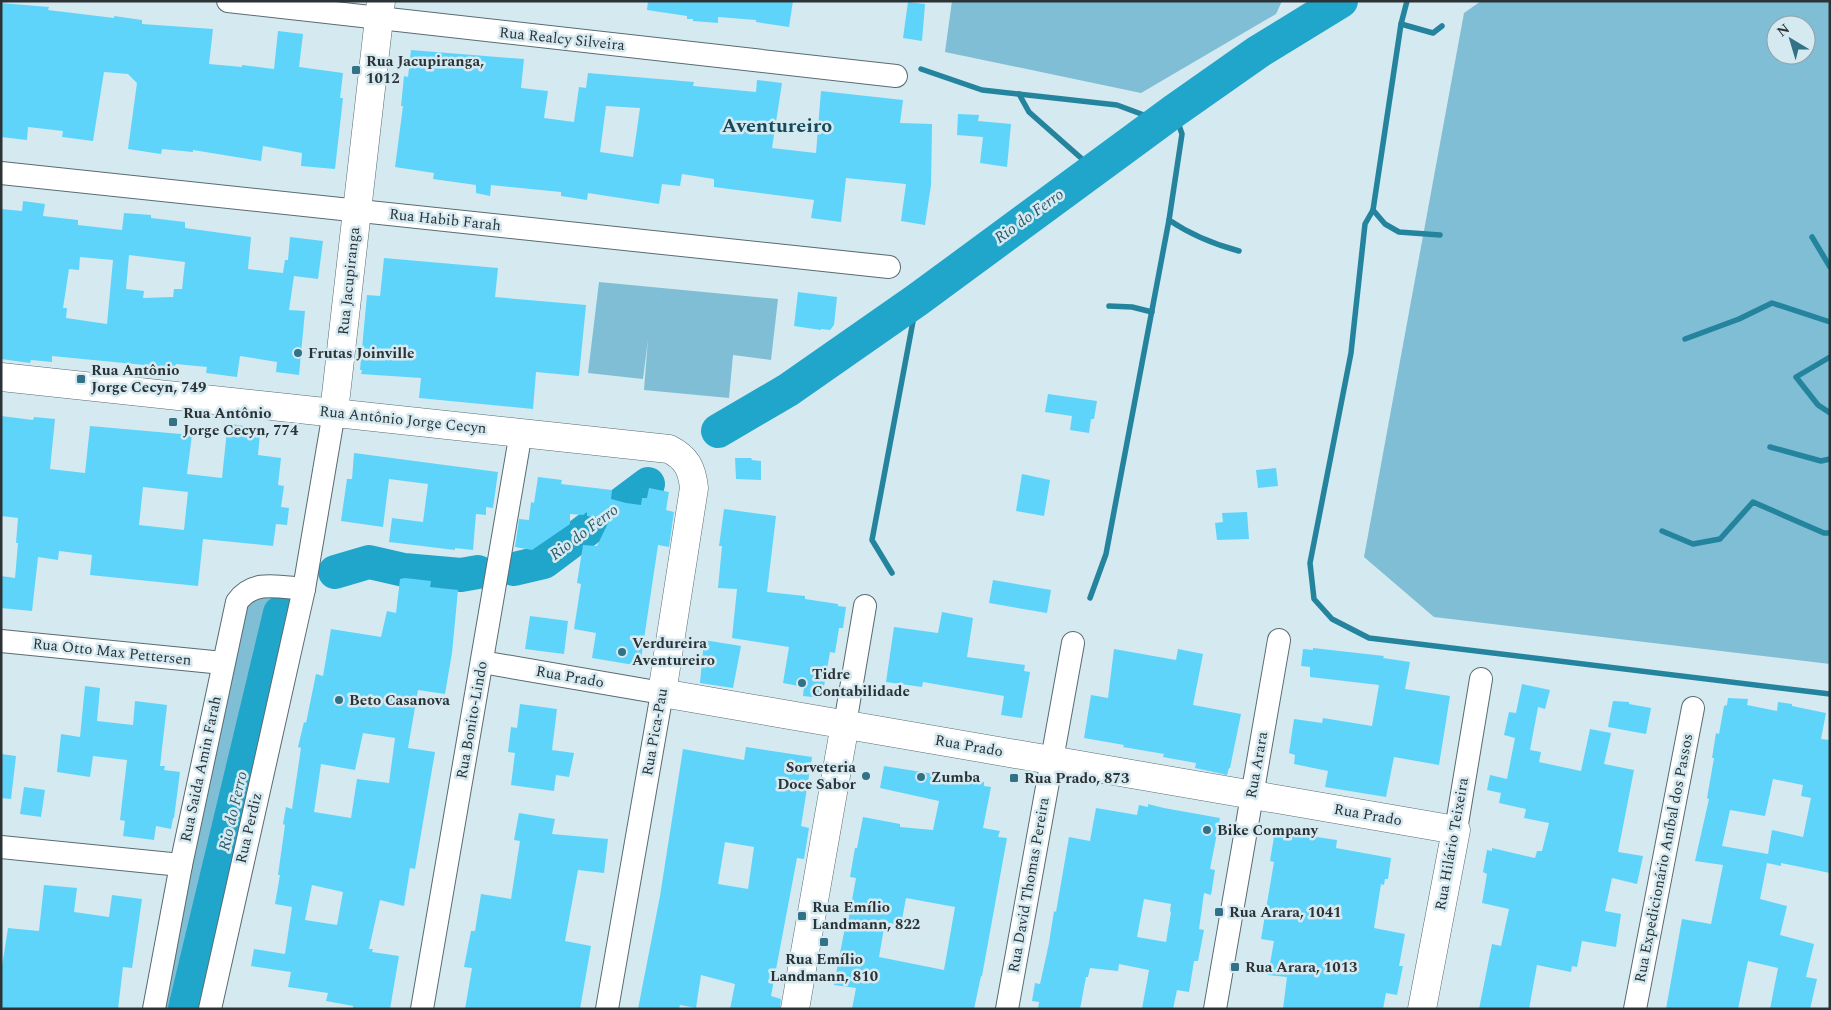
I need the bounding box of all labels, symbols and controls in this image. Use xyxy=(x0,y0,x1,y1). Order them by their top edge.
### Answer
north arrow xyxy=(1766,15,1816,65)
text: N xyxy=(1772,18,1794,42)
street label: Rua Realcy Silveira xyxy=(498,21,627,57)
place label: Rua Jacupiranga, 1012 xyxy=(366,50,484,90)
marker: Rua Jacupiranga, 1012 xyxy=(350,64,362,76)
district label: Aventureiro xyxy=(722,111,832,141)
water label: Rio do Ferro xyxy=(989,182,1069,250)
street label: Rua Habib Farah xyxy=(388,203,502,237)
street label: Rua Jacupiranga xyxy=(332,225,366,336)
place label: Frutas Joinville xyxy=(308,342,414,365)
marker: Frutas Joinville xyxy=(292,347,304,359)
place label: Rua Antônio Jorge Cecyn, 749 xyxy=(91,359,206,399)
marker: Rua Antônio Jorge Cecyn, 749 xyxy=(75,373,87,385)
street label: Rua Antônio Jorge Cecyn xyxy=(318,400,488,440)
place label: Rua Antônio Jorge Cecyn, 774 xyxy=(183,402,299,442)
marker: Rua Antônio Jorge Cecyn, 774 xyxy=(167,416,179,428)
water label: Rio do Ferro xyxy=(544,498,624,566)
street label: Rua Otto Max Pettersen xyxy=(31,632,193,672)
place label: Verdureira Aventureiro xyxy=(632,632,715,672)
marker: Verdureira Aventureiro xyxy=(616,646,628,658)
street label: Rua Bonito-Lindo xyxy=(450,659,494,781)
street label: Rua Prado xyxy=(534,660,606,694)
place label: Tidre Contabilidade xyxy=(812,663,910,703)
marker: Tidre Contabilidade xyxy=(796,677,808,689)
street label: Rua Pica-Pau xyxy=(636,686,674,778)
place label: Beto Casanova xyxy=(349,689,450,712)
street label: Rua Saida Amin Farah xyxy=(174,694,228,844)
marker: Beto Casanova xyxy=(333,694,345,706)
street label: Rua Prado xyxy=(933,729,1005,763)
street label: Rua Arara xyxy=(1240,729,1274,800)
street label: Rua Expedicionário Aníbal dos Passos xyxy=(1629,732,1699,984)
place label: Sorveteria Doce Sabor xyxy=(777,756,857,796)
place label: Zumba xyxy=(931,766,980,789)
place label: Rua Prado, 873 xyxy=(1024,767,1129,790)
water label: Rio do Ferro xyxy=(212,769,254,853)
marker: Sorveteria Doce Sabor xyxy=(860,770,872,782)
marker: Zumba xyxy=(915,771,927,783)
marker: Rua Prado, 873 xyxy=(1008,772,1020,784)
street label: Rua Hilário Teixeira xyxy=(1429,775,1475,912)
street label: Rua Perdiz xyxy=(230,790,268,866)
street label: Rua David Thomas Pereira xyxy=(1002,795,1056,974)
street label: Rua Prado xyxy=(1332,798,1404,832)
place label: Bike Company xyxy=(1217,819,1319,842)
marker: Bike Company xyxy=(1201,824,1213,836)
place label: Rua Emílio Landmann, 822 xyxy=(812,896,920,936)
place label: Rua Arara, 1041 xyxy=(1229,901,1342,924)
marker: Rua Arara, 1041 xyxy=(1213,906,1225,918)
marker: Rua Emílio Landmann, 822 xyxy=(796,910,808,922)
marker: Rua Emílio Landmann, 810 xyxy=(818,936,830,948)
place label: Rua Emílio Landmann, 810 xyxy=(770,948,878,988)
place label: Rua Arara, 1013 xyxy=(1245,956,1358,979)
marker: Rua Arara, 1013 xyxy=(1229,961,1241,973)

